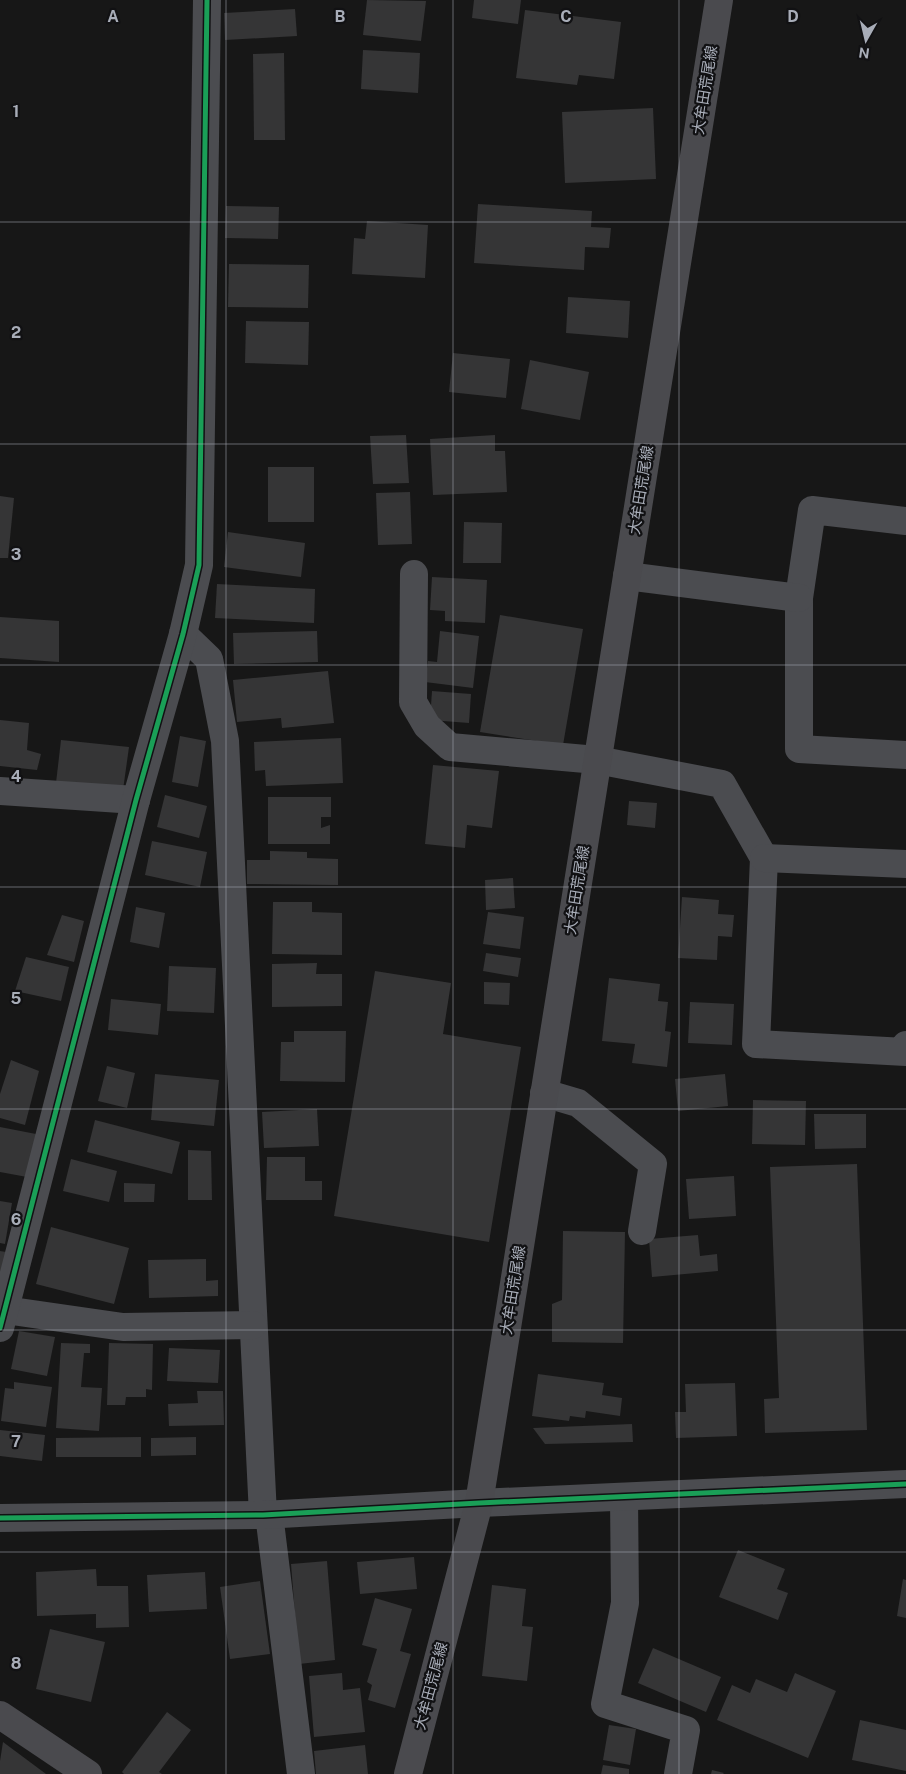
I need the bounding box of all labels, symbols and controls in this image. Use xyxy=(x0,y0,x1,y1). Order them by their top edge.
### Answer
text: A xyxy=(107,7,119,26)
text: B xyxy=(335,7,346,26)
text: C xyxy=(560,7,572,26)
text: D xyxy=(787,7,799,26)
north arrow xyxy=(841,15,891,65)
street label: 大牟田荒尾線 xyxy=(689,44,720,136)
text: N xyxy=(858,44,871,62)
text: 1 xyxy=(13,102,19,121)
text: 2 xyxy=(11,323,21,342)
street label: 大牟田荒尾線 xyxy=(625,444,656,536)
text: 3 xyxy=(11,545,21,564)
text: 4 xyxy=(11,767,22,786)
street label: 大牟田荒尾線 xyxy=(561,844,592,936)
text: 5 xyxy=(11,989,22,1008)
text: 6 xyxy=(11,1210,21,1229)
street label: 大牟田荒尾線 xyxy=(497,1244,528,1336)
text: 7 xyxy=(11,1432,21,1451)
street label: 大牟田荒尾線 xyxy=(411,1640,450,1732)
text: 8 xyxy=(11,1654,22,1673)

